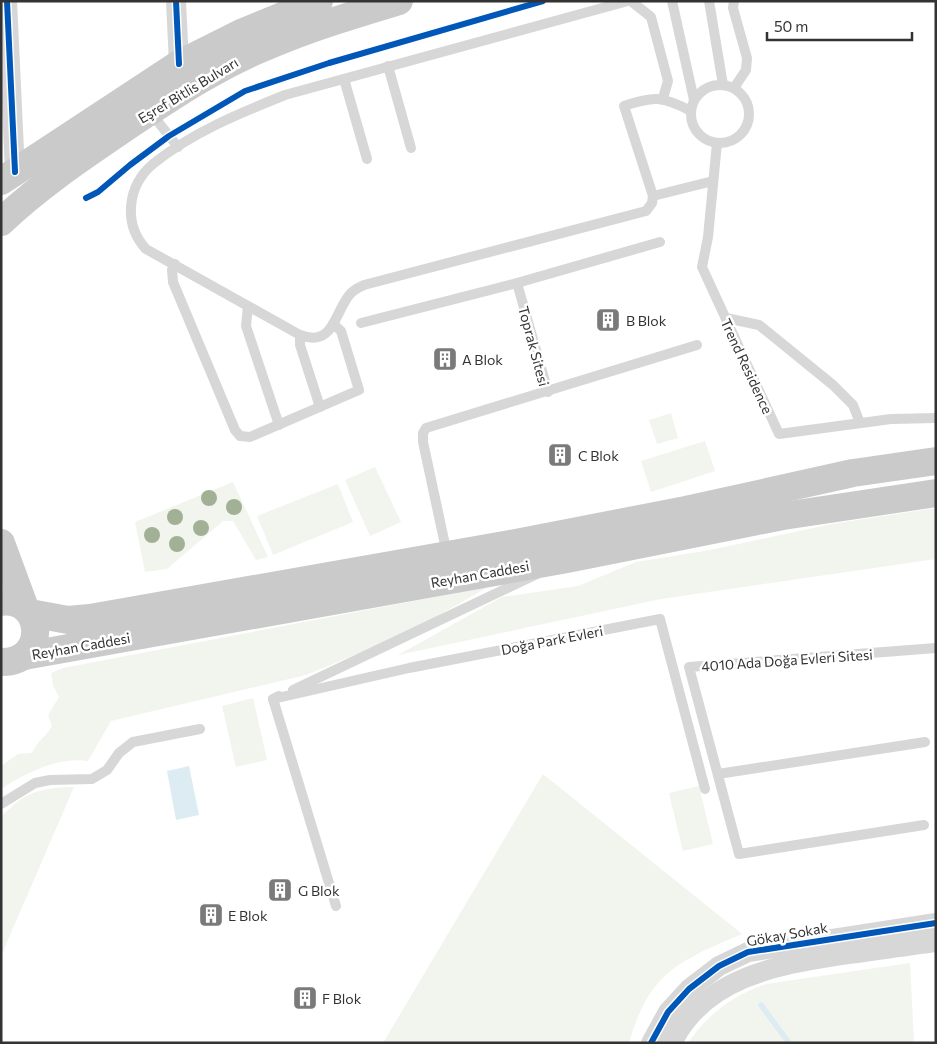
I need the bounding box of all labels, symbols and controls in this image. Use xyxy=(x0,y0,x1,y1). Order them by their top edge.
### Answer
scale bar xyxy=(767,10,912,42)
text: 50 m xyxy=(774,17,808,35)
street label: Eşref Bitlis Bulvarı xyxy=(135,53,241,127)
street label: Toprak Sitesi xyxy=(515,304,553,388)
building icon: B Blok xyxy=(595,307,621,333)
place label: B Blok xyxy=(626,312,667,329)
street label: Trend Residence xyxy=(717,316,777,416)
building icon: A Blok xyxy=(432,346,458,372)
place label: A Blok xyxy=(462,351,503,368)
building icon: C Blok xyxy=(547,442,573,468)
place label: C Blok xyxy=(578,447,619,464)
street label: Reyhan Caddesi xyxy=(429,557,531,591)
street label: Doğa Park Evleri xyxy=(500,622,604,658)
street label: Reyhan Caddesi xyxy=(30,629,132,663)
street label: 4010 Ada Doğa Evleri Sitesi xyxy=(701,646,873,674)
building icon: G Blok xyxy=(267,877,293,903)
place label: G Blok xyxy=(298,882,340,899)
building icon: E Blok xyxy=(198,902,224,928)
place label: E Blok xyxy=(228,907,268,924)
street label: Gökay Sokak xyxy=(745,918,829,950)
building icon: F Blok xyxy=(292,985,318,1011)
place label: F Blok xyxy=(322,990,362,1007)

